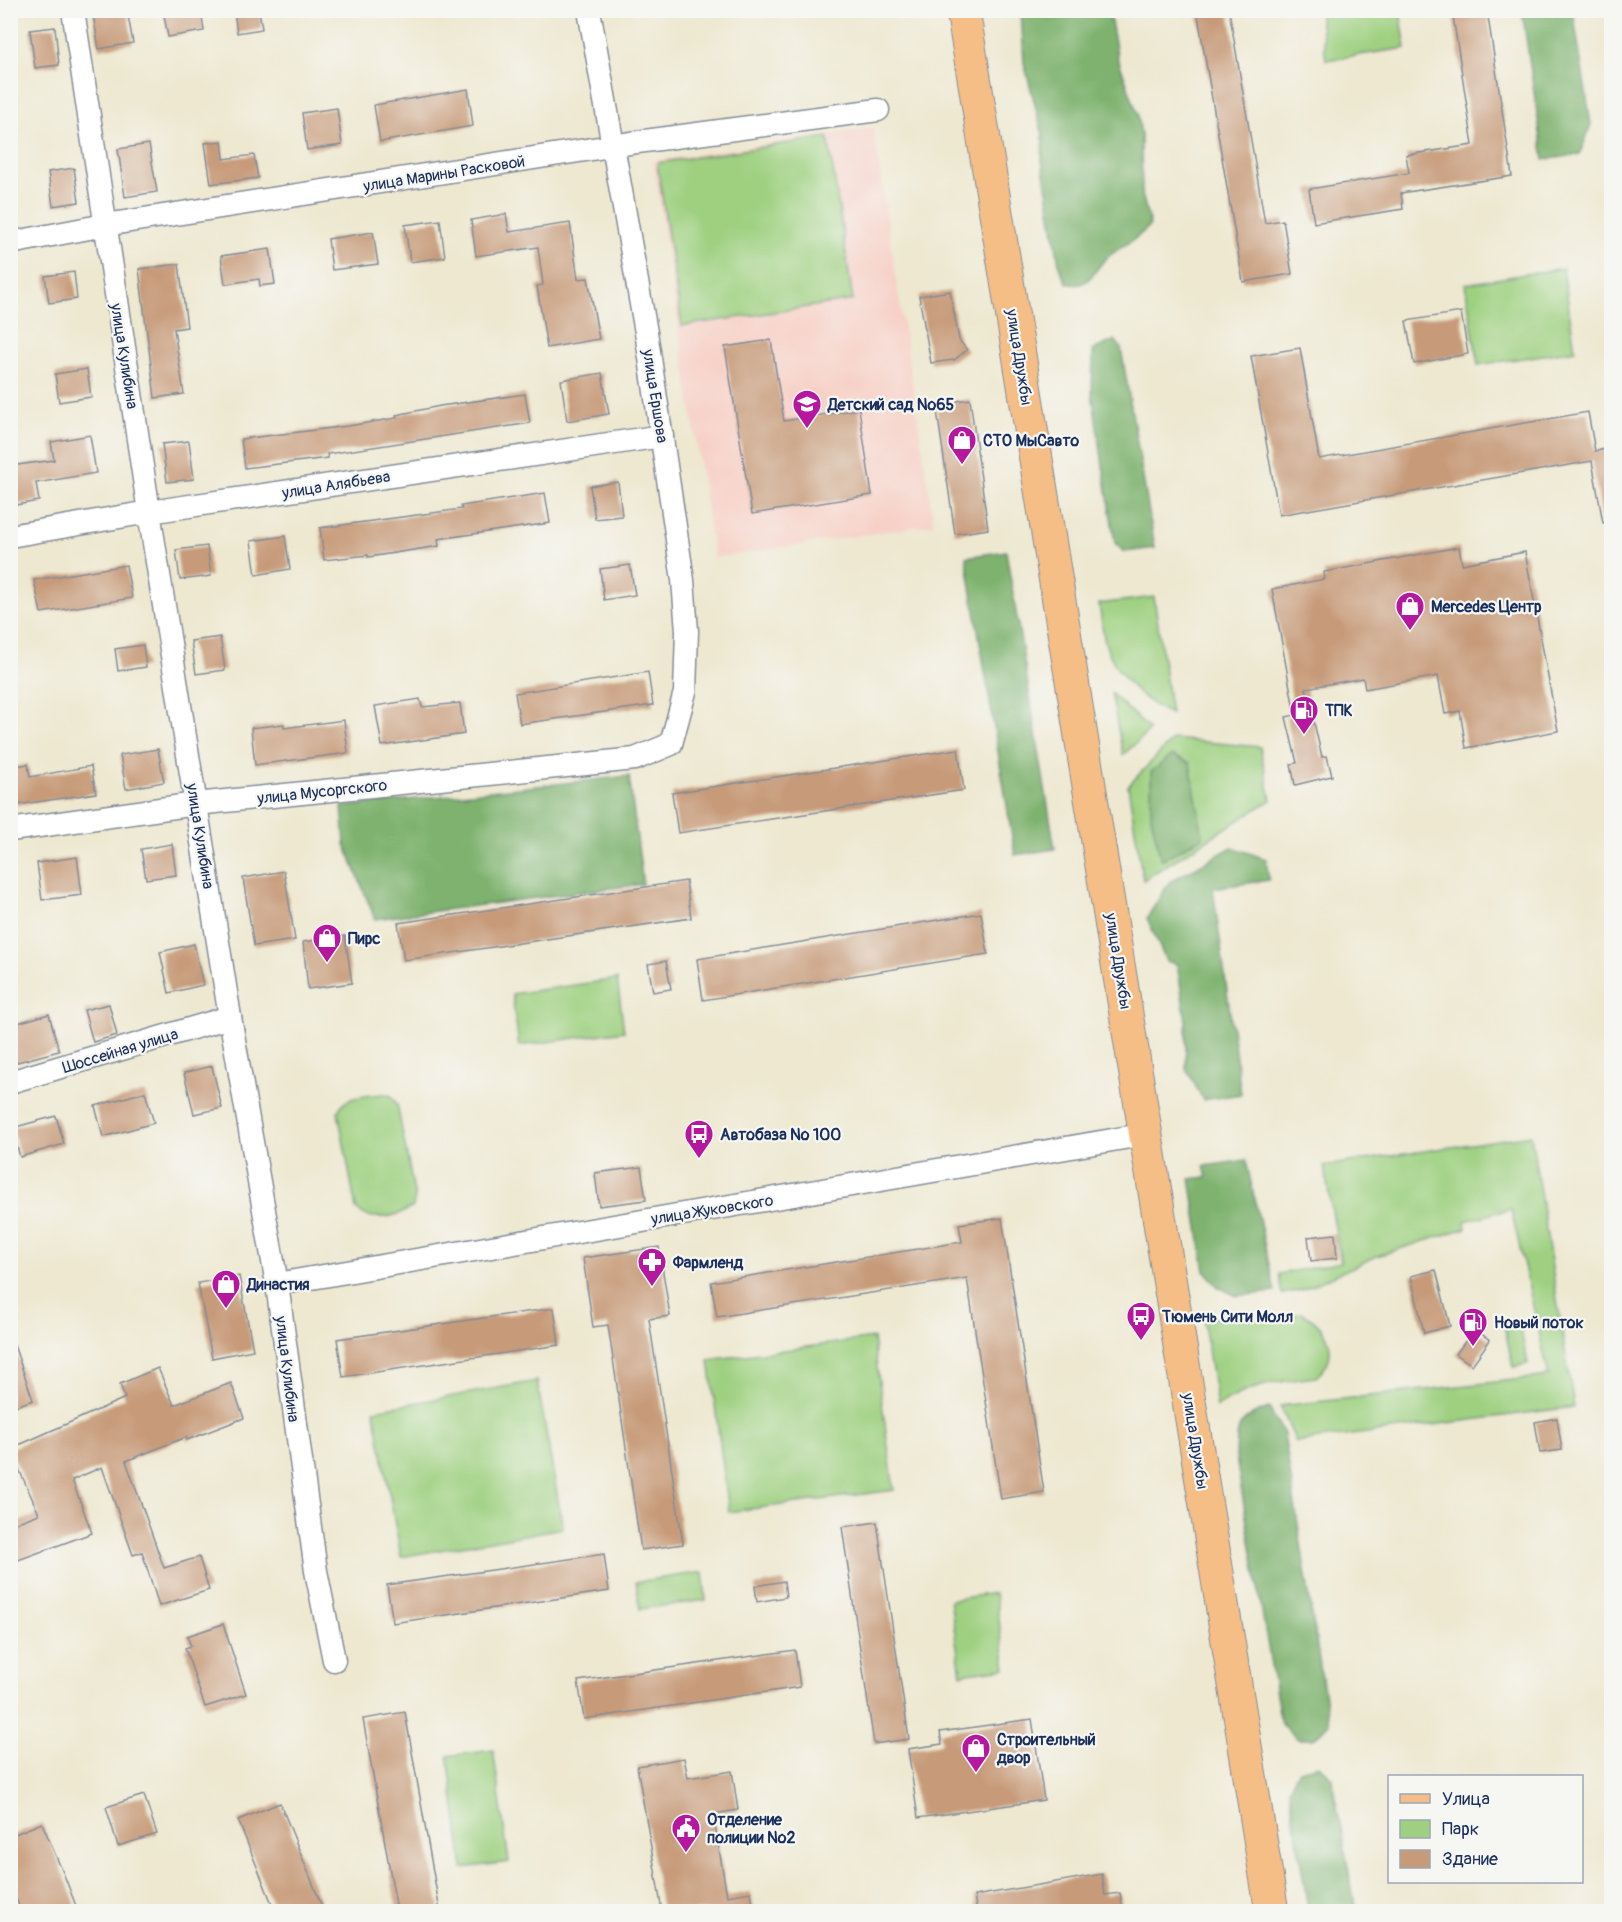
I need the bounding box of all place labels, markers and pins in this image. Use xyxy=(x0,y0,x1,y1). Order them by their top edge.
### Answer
school or university icon: Детский сад №65 xyxy=(791,388,823,430)
place label: Детский сад №65 xyxy=(827,395,955,415)
shop icon: СТО МыСавто xyxy=(946,424,978,466)
place label: СТО МыСавто xyxy=(983,431,1079,451)
shop icon: Mercedes Центр xyxy=(1394,590,1426,632)
place label: Mercedes Центр xyxy=(1431,597,1542,617)
fuel station icon: ТПК xyxy=(1288,694,1320,736)
place label: ТПК xyxy=(1324,701,1353,721)
shop icon: Пирс xyxy=(311,922,343,964)
place label: Пирс xyxy=(348,929,380,949)
bus stop icon: Автобаза № 100 xyxy=(683,1118,715,1160)
place label: Автобаза № 100 xyxy=(720,1125,841,1145)
pharmacy icon: Фармленд xyxy=(636,1246,668,1288)
place label: Фармленд xyxy=(672,1253,744,1273)
shop icon: Династия xyxy=(210,1268,242,1310)
place label: Династия xyxy=(246,1275,310,1295)
bus stop icon: Тюмень Сити Молл xyxy=(1125,1300,1157,1342)
fuel station icon: Новый поток xyxy=(1457,1306,1489,1348)
place label: Тюмень Сити Молл xyxy=(1161,1307,1293,1327)
place label: Новый поток xyxy=(1494,1313,1584,1333)
place label: Строительный двор xyxy=(996,1730,1096,1768)
shop icon: Строительный двор xyxy=(960,1732,992,1774)
place label: Отделение полиции №2 xyxy=(707,1810,795,1848)
public building icon: Отделение полиции №2 xyxy=(670,1812,702,1854)

